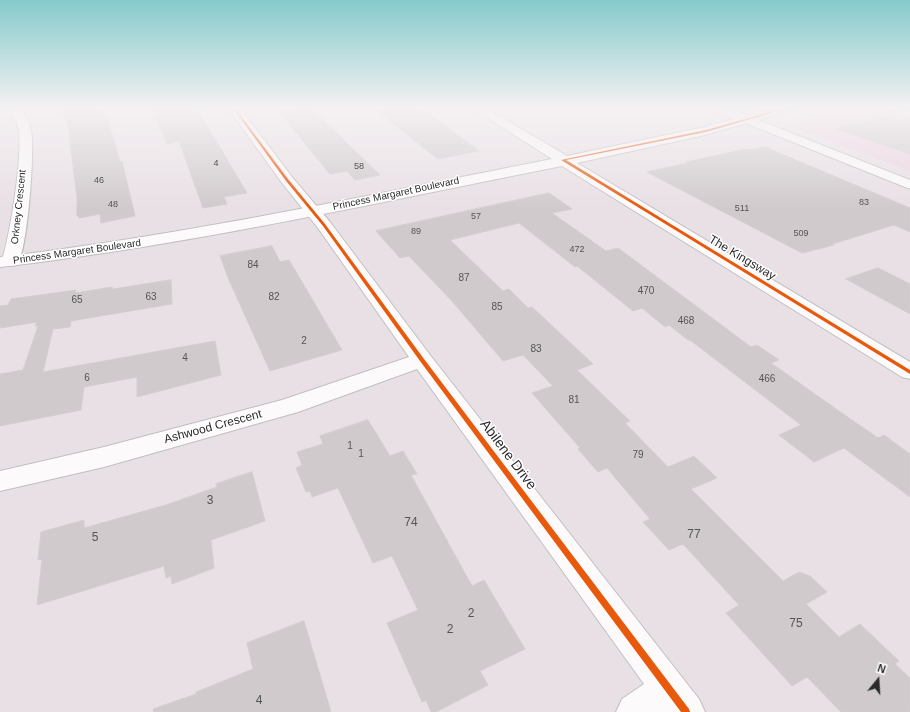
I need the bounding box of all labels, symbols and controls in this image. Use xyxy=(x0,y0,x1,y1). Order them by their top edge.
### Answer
house number: 4 xyxy=(213,159,219,169)
house number: 58 xyxy=(354,162,364,172)
street label: Orkney Crescent xyxy=(9,169,29,245)
street label: Princess Margaret Boulevard xyxy=(332,175,460,213)
house number: 46 xyxy=(94,176,104,186)
house number: 83 xyxy=(859,198,869,208)
house number: 48 xyxy=(108,200,118,210)
house number: 511 xyxy=(735,204,749,214)
house number: 57 xyxy=(471,212,481,222)
house number: 89 xyxy=(411,227,421,237)
house number: 509 xyxy=(793,229,809,239)
street label: The Kingsway xyxy=(706,232,778,284)
street label: Princess Margaret Boulevard xyxy=(12,237,142,267)
house number: 472 xyxy=(569,245,585,255)
house number: 84 xyxy=(247,259,259,271)
house number: 87 xyxy=(458,272,470,284)
house number: 470 xyxy=(638,285,654,297)
house number: 63 xyxy=(145,291,157,303)
house number: 82 xyxy=(268,291,280,303)
house number: 65 xyxy=(71,294,83,306)
house number: 85 xyxy=(491,301,503,313)
house number: 468 xyxy=(678,315,694,327)
house number: 2 xyxy=(301,335,307,347)
house number: 83 xyxy=(530,343,542,355)
house number: 4 xyxy=(182,352,188,364)
house number: 6 xyxy=(84,372,90,384)
house number: 466 xyxy=(759,373,775,385)
house number: 81 xyxy=(568,394,580,406)
street label: Ashwood Crescent xyxy=(162,407,264,447)
street label: Abilene Drive xyxy=(476,417,540,493)
house number: 1 xyxy=(347,440,353,452)
house number: 1 xyxy=(358,448,364,460)
house number: 79 xyxy=(632,449,644,461)
house number: 3 xyxy=(207,494,213,508)
house number: 74 xyxy=(404,516,418,530)
house number: 77 xyxy=(687,528,701,542)
house number: 5 xyxy=(92,531,98,545)
house number: 2 xyxy=(468,607,474,621)
house number: 75 xyxy=(789,617,803,631)
house number: 2 xyxy=(447,623,453,637)
north arrow xyxy=(858,660,898,700)
text: N xyxy=(876,662,887,676)
house number: 4 xyxy=(256,694,262,708)

